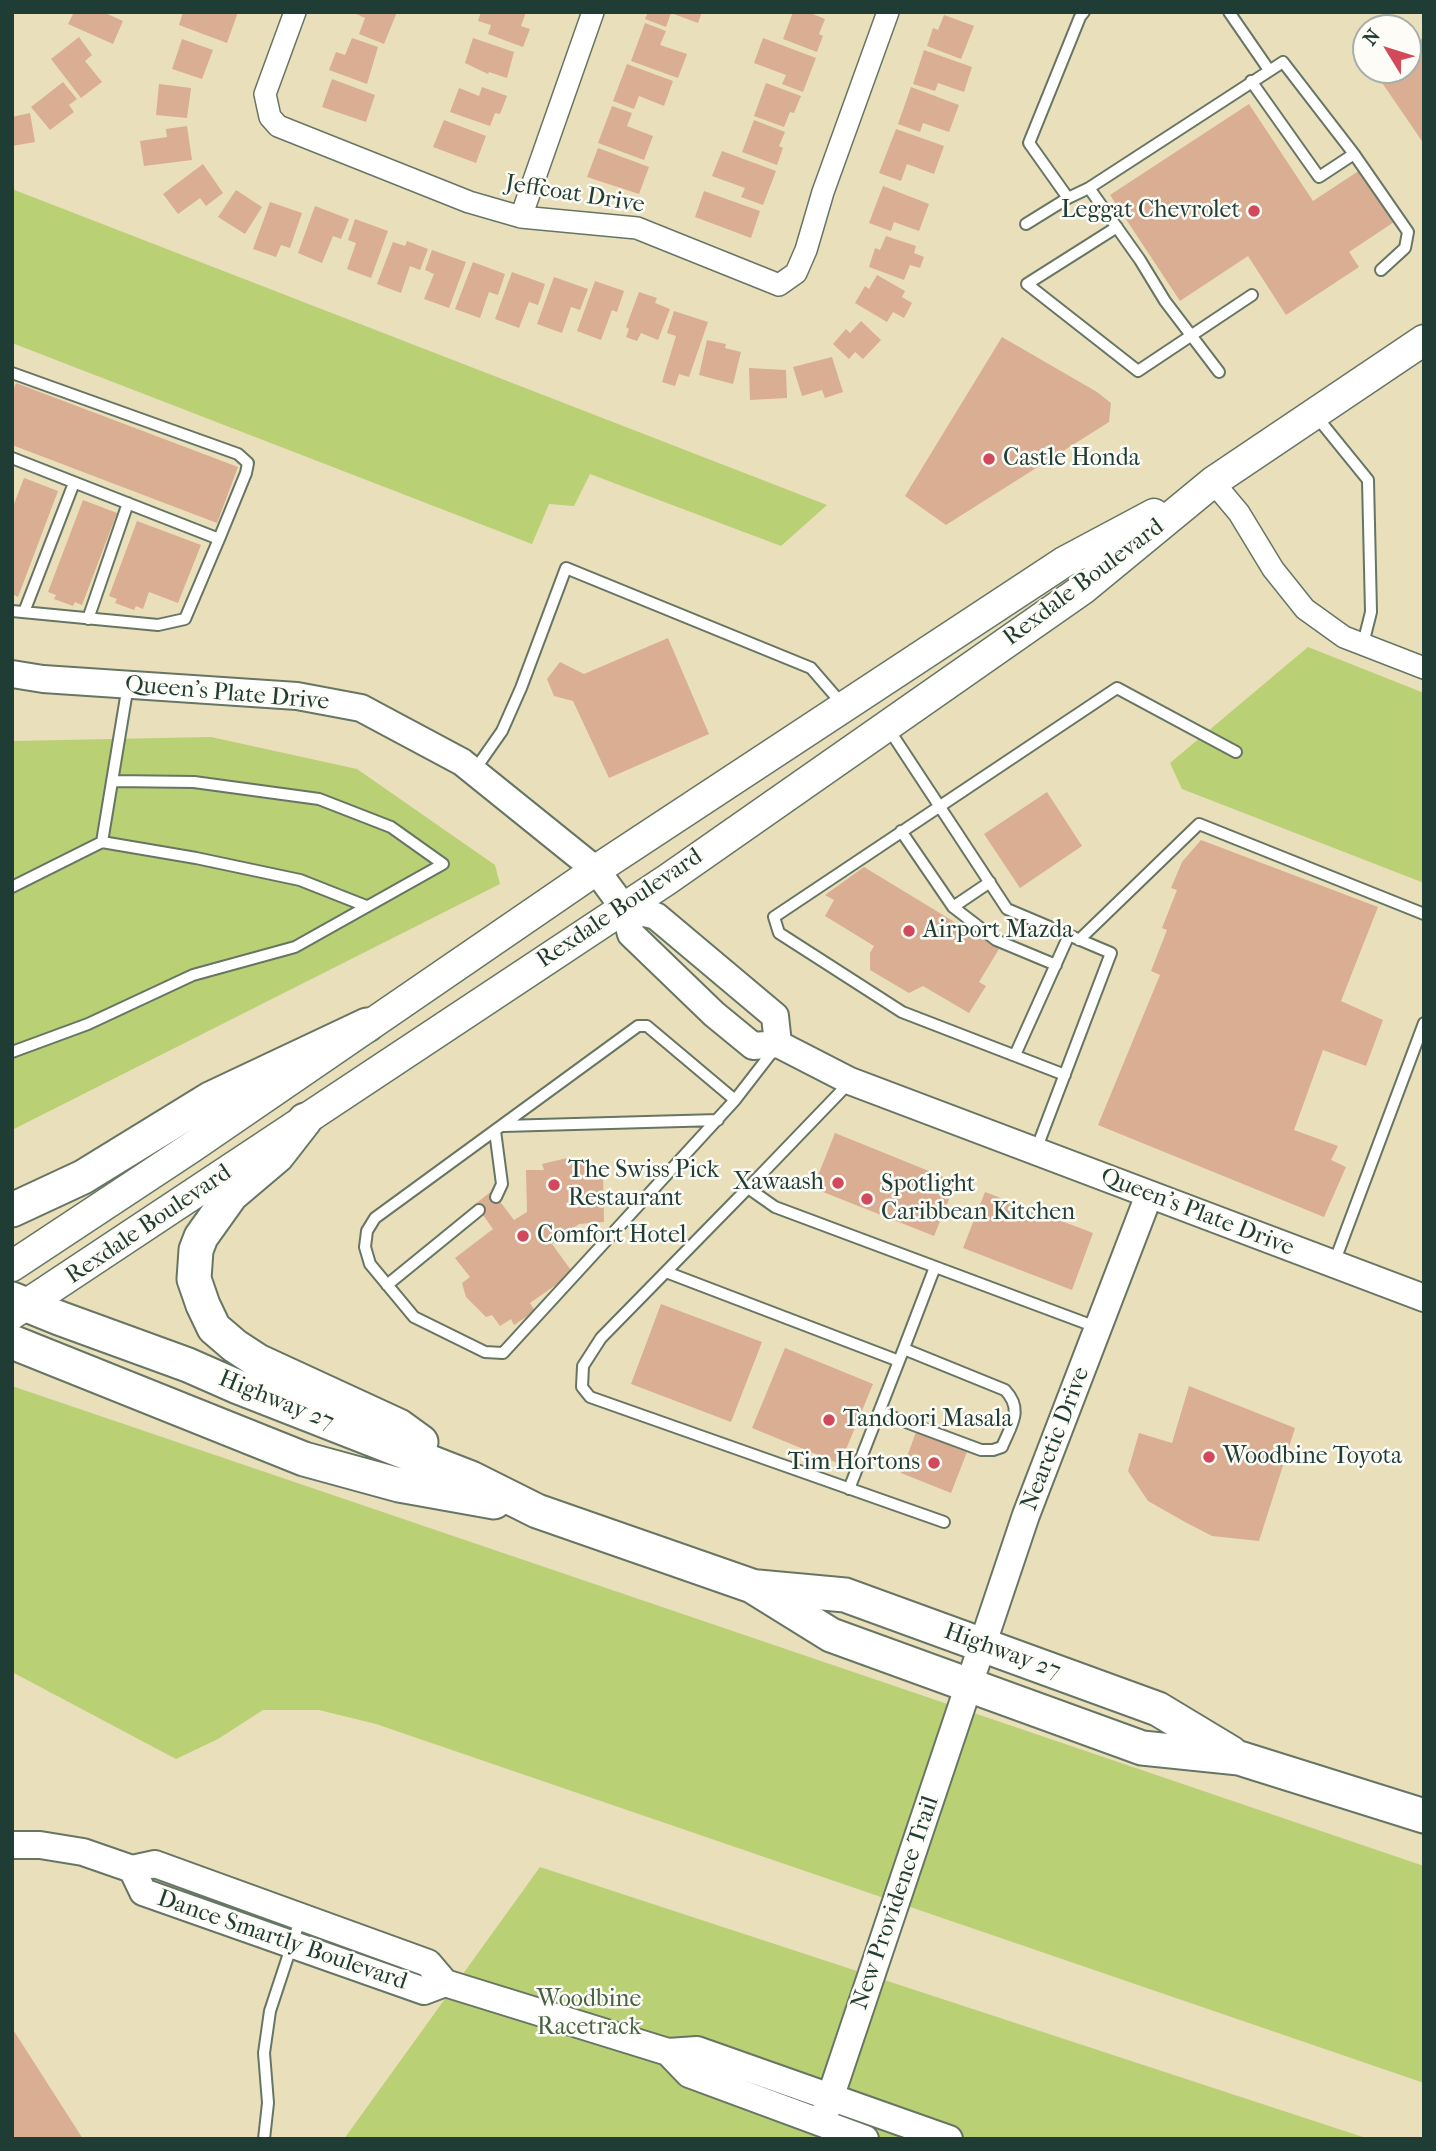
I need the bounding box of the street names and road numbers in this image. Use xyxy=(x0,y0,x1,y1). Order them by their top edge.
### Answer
street label: Jeffcoat Drive xyxy=(503,170,647,220)
street label: Rexdale Boulevard xyxy=(998,513,1170,653)
street label: Queen's Plate Drive xyxy=(124,671,330,717)
street label: Rexdale Boulevard xyxy=(532,843,708,975)
street label: Rexdale Boulevard xyxy=(61,1159,237,1291)
street label: Queen's Plate Drive xyxy=(1096,1163,1298,1263)
street label: Nearctic Drive xyxy=(1015,1363,1097,1515)
street label: Highway 27 xyxy=(214,1365,338,1437)
street label: Highway 27 xyxy=(940,1618,1064,1686)
street label: New Providence Trail xyxy=(846,1793,946,2013)
street label: Dance Smartly Boulevard xyxy=(153,1885,411,1997)

